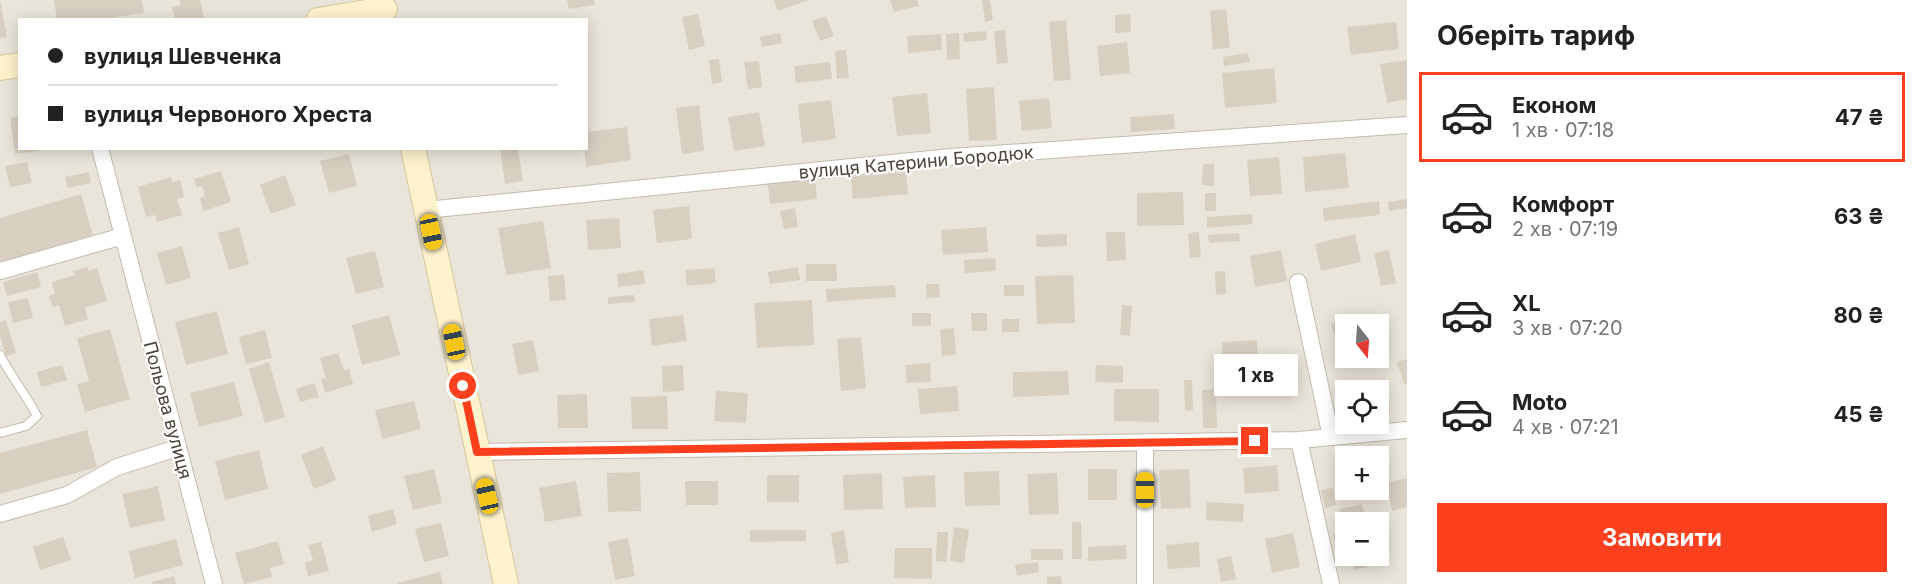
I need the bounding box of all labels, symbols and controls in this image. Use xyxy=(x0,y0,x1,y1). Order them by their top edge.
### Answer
text: Оберіть тариф xyxy=(1437,19,1635,52)
text: вулиця Шевченка xyxy=(84,43,281,69)
icon: car xyxy=(1440,90,1494,144)
text: Економ xyxy=(1512,92,1596,118)
text: вулиця Червоного Хреста xyxy=(84,101,372,127)
text: 47 ₴ xyxy=(1835,104,1884,130)
text: 1 хв · 07:18 xyxy=(1512,118,1614,142)
street label: вулиця Катерини Бородюк xyxy=(798,141,1034,183)
icon: car xyxy=(1440,189,1494,243)
text: Комфорт xyxy=(1512,191,1614,217)
text: 63 ₴ xyxy=(1834,203,1884,229)
car xyxy=(418,213,444,251)
text: 2 хв · 07:19 xyxy=(1512,217,1618,241)
icon: car xyxy=(1440,288,1494,342)
text: XL xyxy=(1512,290,1541,316)
text: 80 ₴ xyxy=(1833,302,1884,328)
north arrow xyxy=(1335,314,1389,368)
map controls xyxy=(1335,314,1389,566)
text: 3 хв · 07:20 xyxy=(1512,316,1623,340)
car xyxy=(441,323,467,361)
street label: Польова вулиця xyxy=(139,339,197,481)
callout: 1 хв xyxy=(1213,354,1297,396)
text: 1 хв xyxy=(1238,363,1274,387)
route start xyxy=(449,372,476,399)
button: locate xyxy=(1335,380,1389,434)
icon: car xyxy=(1440,387,1494,441)
text: Moto xyxy=(1512,389,1567,415)
text: 45 ₴ xyxy=(1834,401,1884,427)
text: 4 хв · 07:21 xyxy=(1512,415,1619,439)
route end xyxy=(1241,427,1268,454)
button: + xyxy=(1335,446,1389,500)
car xyxy=(1136,472,1154,508)
car xyxy=(474,476,500,516)
button: Замовити xyxy=(1437,503,1887,572)
button: − xyxy=(1335,512,1389,566)

